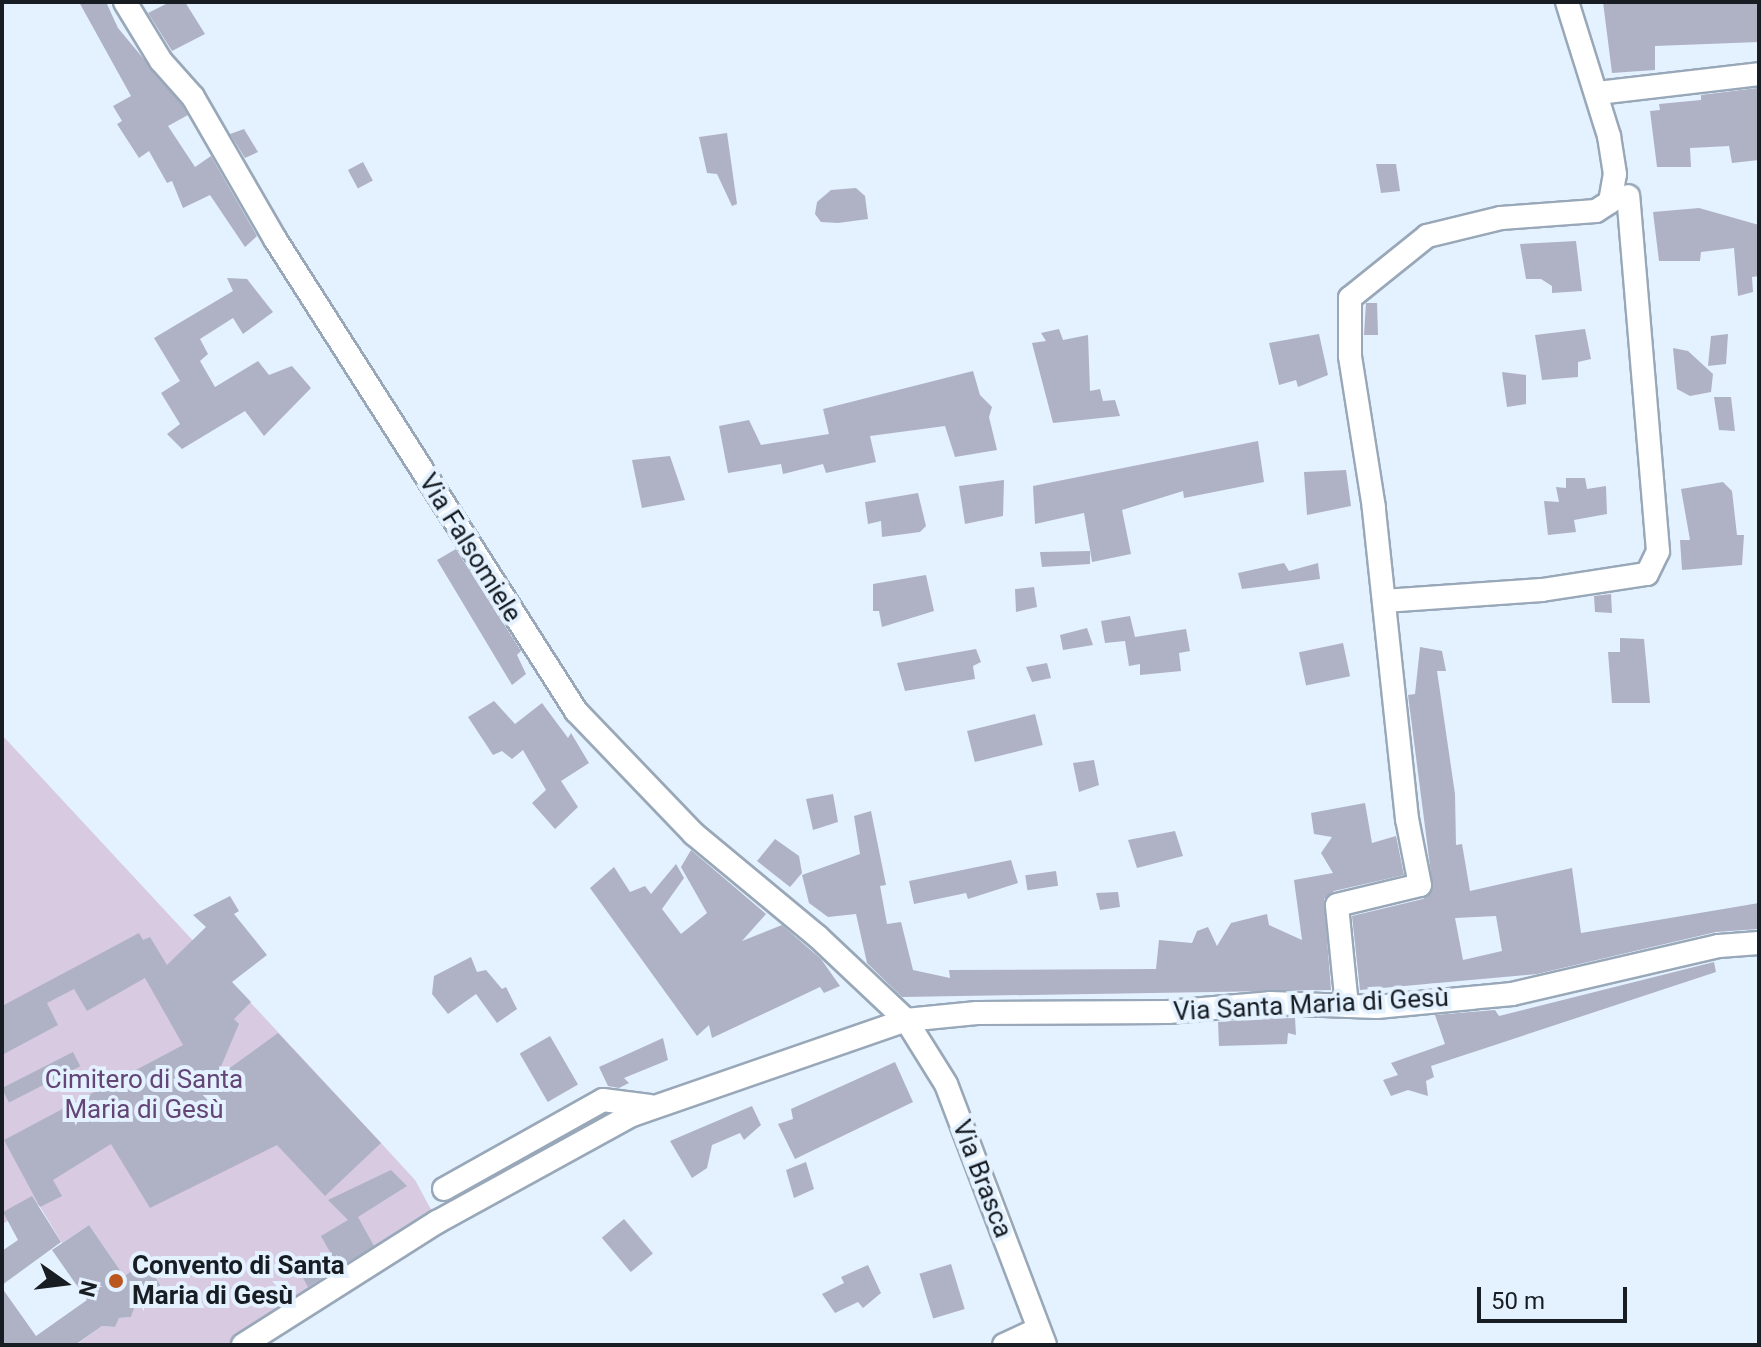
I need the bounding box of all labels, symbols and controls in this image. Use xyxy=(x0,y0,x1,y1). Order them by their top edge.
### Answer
street label: Via Falsomiele xyxy=(412,468,528,628)
street label: Via Santa Maria di Gesù xyxy=(1172,982,1450,1028)
park label: Cimitero di Santa Maria di Gesù xyxy=(45,1064,243,1126)
street label: Via Brasca xyxy=(945,1116,1019,1242)
north arrow xyxy=(24,1243,104,1323)
place label: Convento di Santa Maria di Gesù xyxy=(132,1250,345,1312)
scale bar xyxy=(1481,1271,1631,1321)
marker: Convento di Santa Maria di Gesù xyxy=(107,1272,125,1290)
text: N xyxy=(74,1278,102,1299)
text: 50 m xyxy=(1491,1287,1545,1315)

